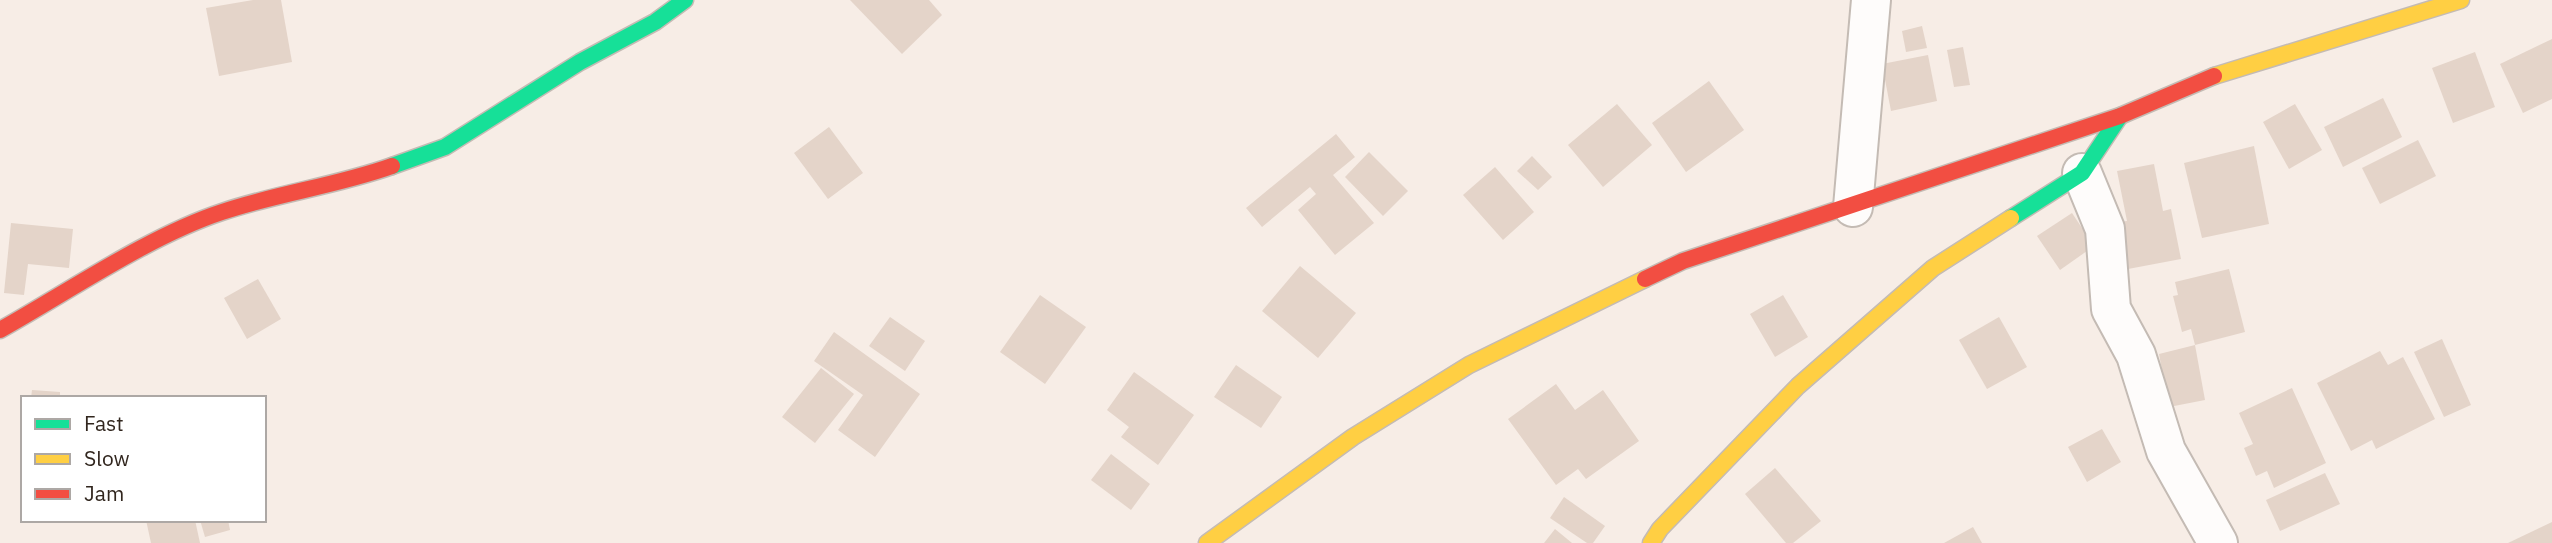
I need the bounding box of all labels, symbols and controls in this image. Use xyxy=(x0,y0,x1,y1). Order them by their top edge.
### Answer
legend xyxy=(21,396,266,522)
text: Fast xyxy=(84,409,124,437)
text: Slow xyxy=(84,444,130,472)
text: Jam xyxy=(84,479,124,507)

